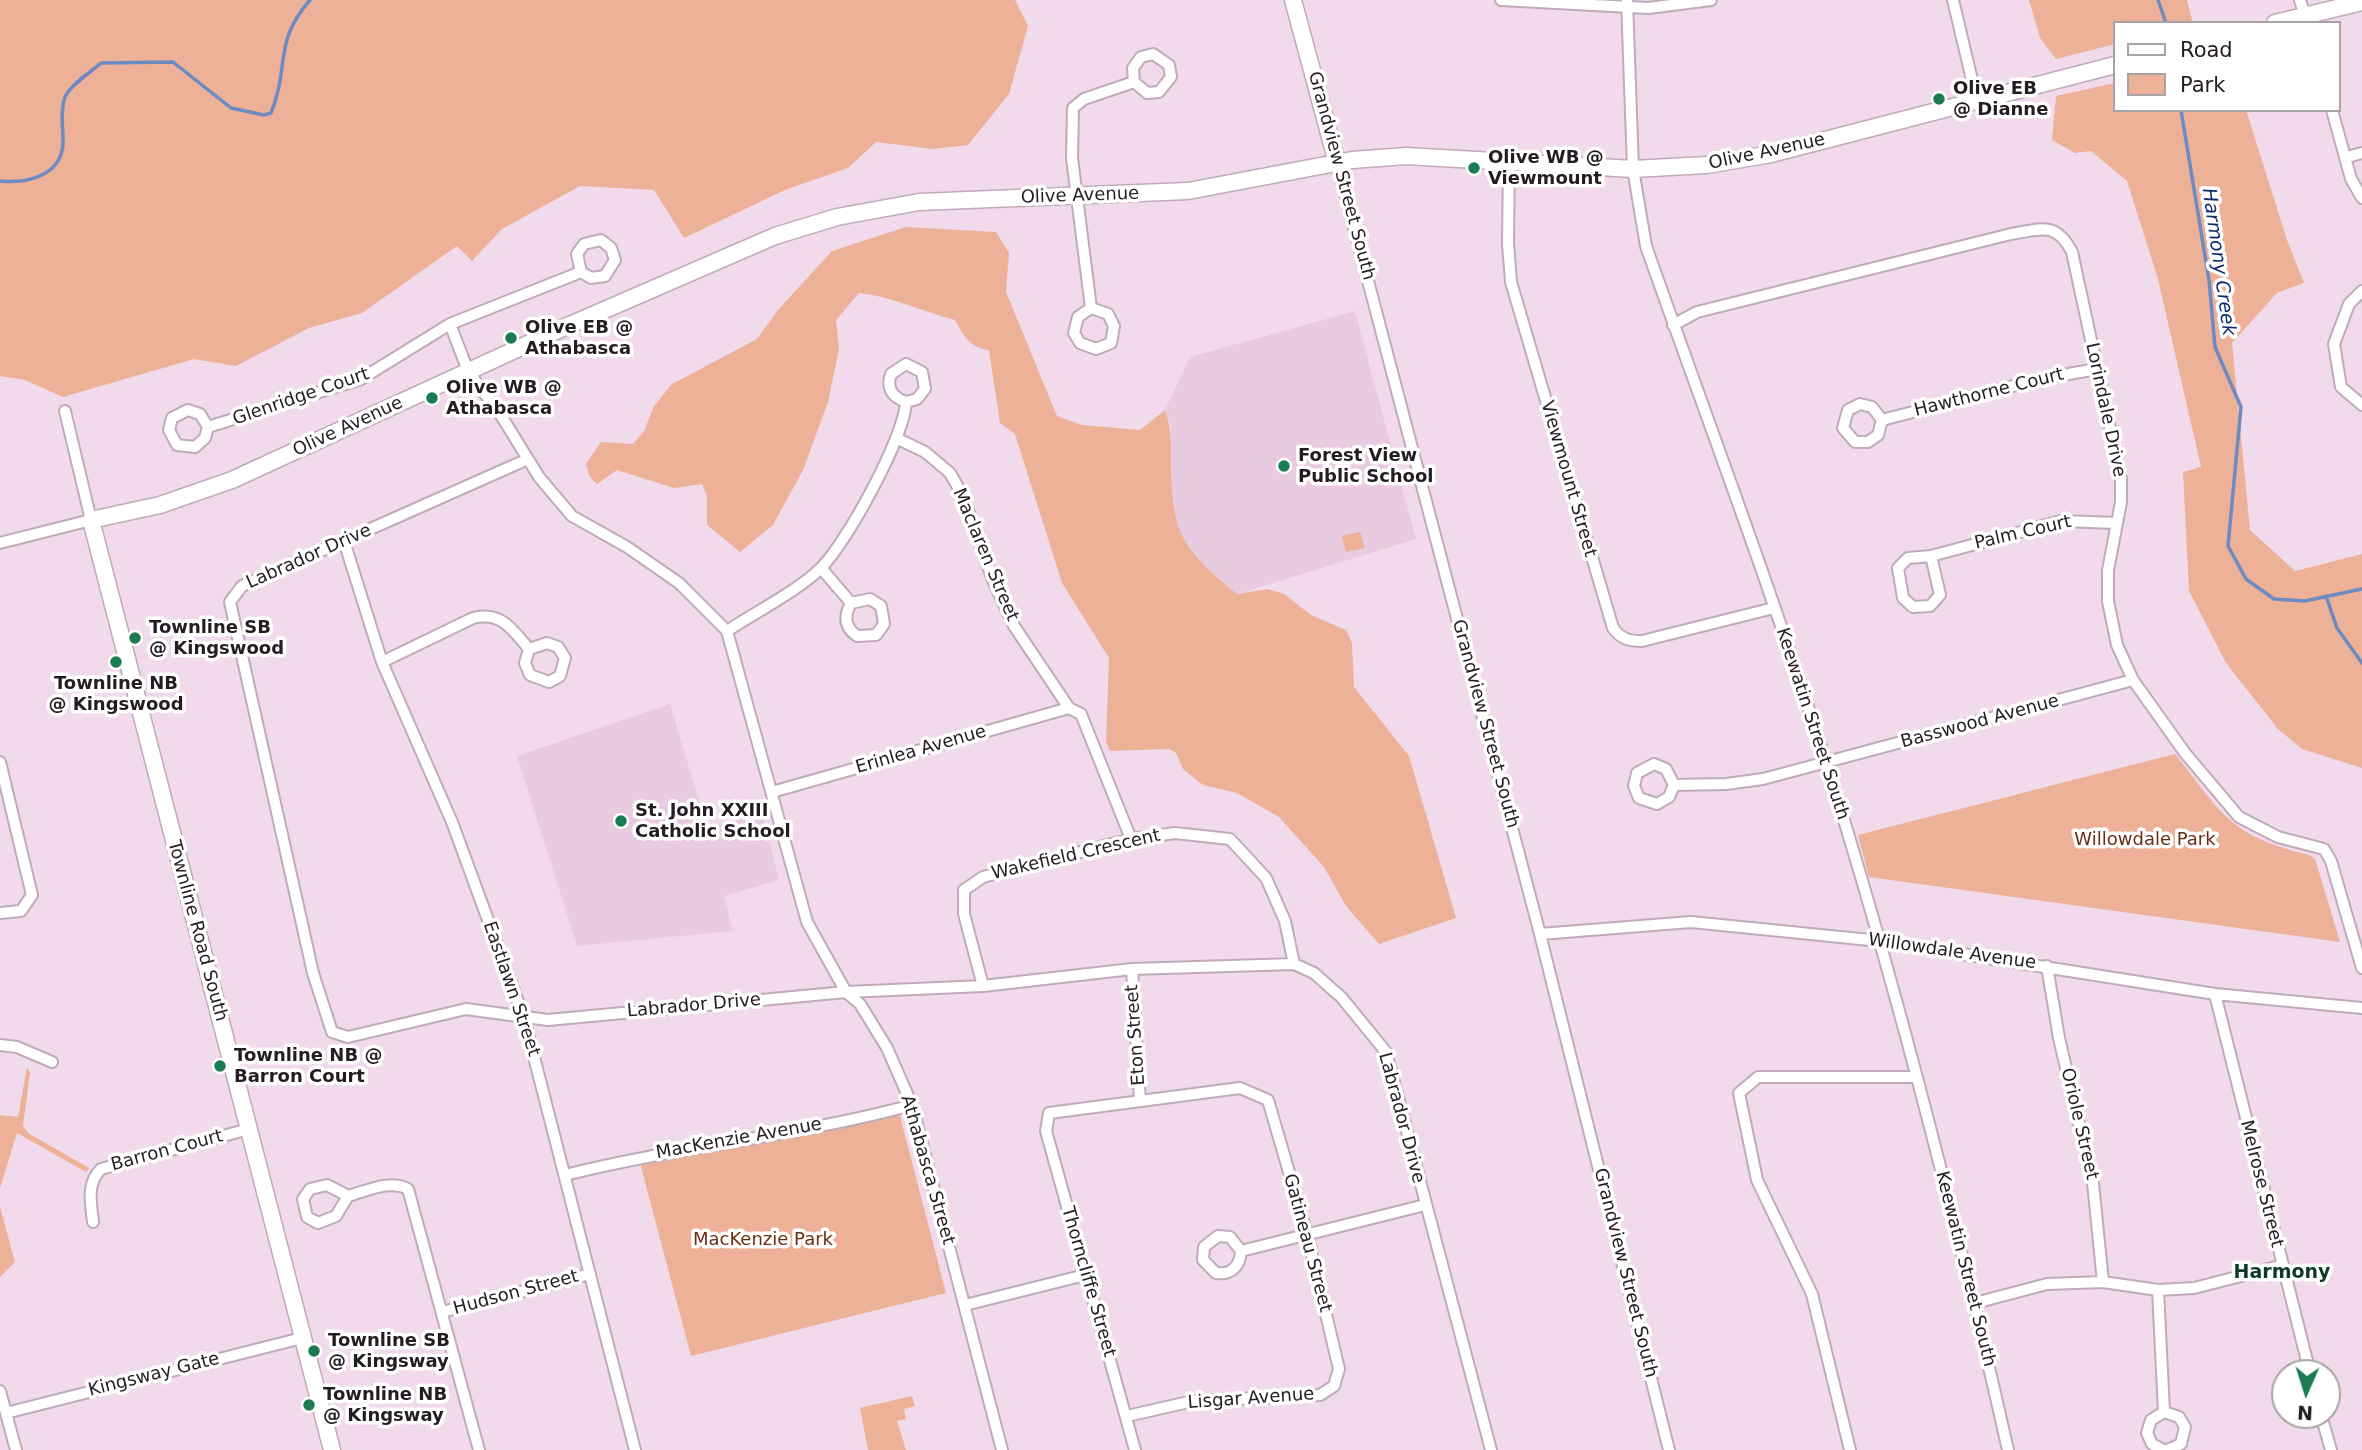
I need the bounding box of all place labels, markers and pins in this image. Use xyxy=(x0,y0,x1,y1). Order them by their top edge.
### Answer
place label: Olive EB @ Dianne xyxy=(1953,78,2048,120)
marker: Olive EB @ Dianne xyxy=(1931,91,1947,107)
place label: Olive WB @ Viewmount xyxy=(1488,147,1604,190)
marker: Olive WB @ Viewmount xyxy=(1466,160,1482,176)
place label: Olive EB @ Athabasca xyxy=(525,317,633,360)
marker: Olive EB @ Athabasca xyxy=(503,330,519,346)
place label: Olive WB @ Athabasca xyxy=(446,377,562,420)
marker: Olive WB @ Athabasca xyxy=(424,390,440,406)
place label: Forest View Public School xyxy=(1298,445,1434,488)
marker: Forest View Public School xyxy=(1276,458,1292,474)
place label: Townline SB @ Kingswood xyxy=(149,617,284,660)
marker: Townline SB @ Kingswood xyxy=(127,630,143,646)
marker: Townline NB @ Kingswood xyxy=(108,654,124,670)
place label: Townline NB @ Kingswood xyxy=(48,673,184,716)
place label: St. John XXIII Catholic School xyxy=(635,800,791,842)
marker: St. John XXIII Catholic School xyxy=(613,813,629,829)
place label: Townline NB @ Barron Court xyxy=(234,1045,382,1088)
marker: Townline NB @ Barron Court xyxy=(212,1058,228,1074)
place label: Townline SB @ Kingsway xyxy=(328,1330,450,1372)
marker: Townline SB @ Kingsway xyxy=(306,1343,322,1359)
place label: Townline NB @ Kingsway xyxy=(323,1384,447,1426)
marker: Townline NB @ Kingsway xyxy=(301,1397,317,1413)

